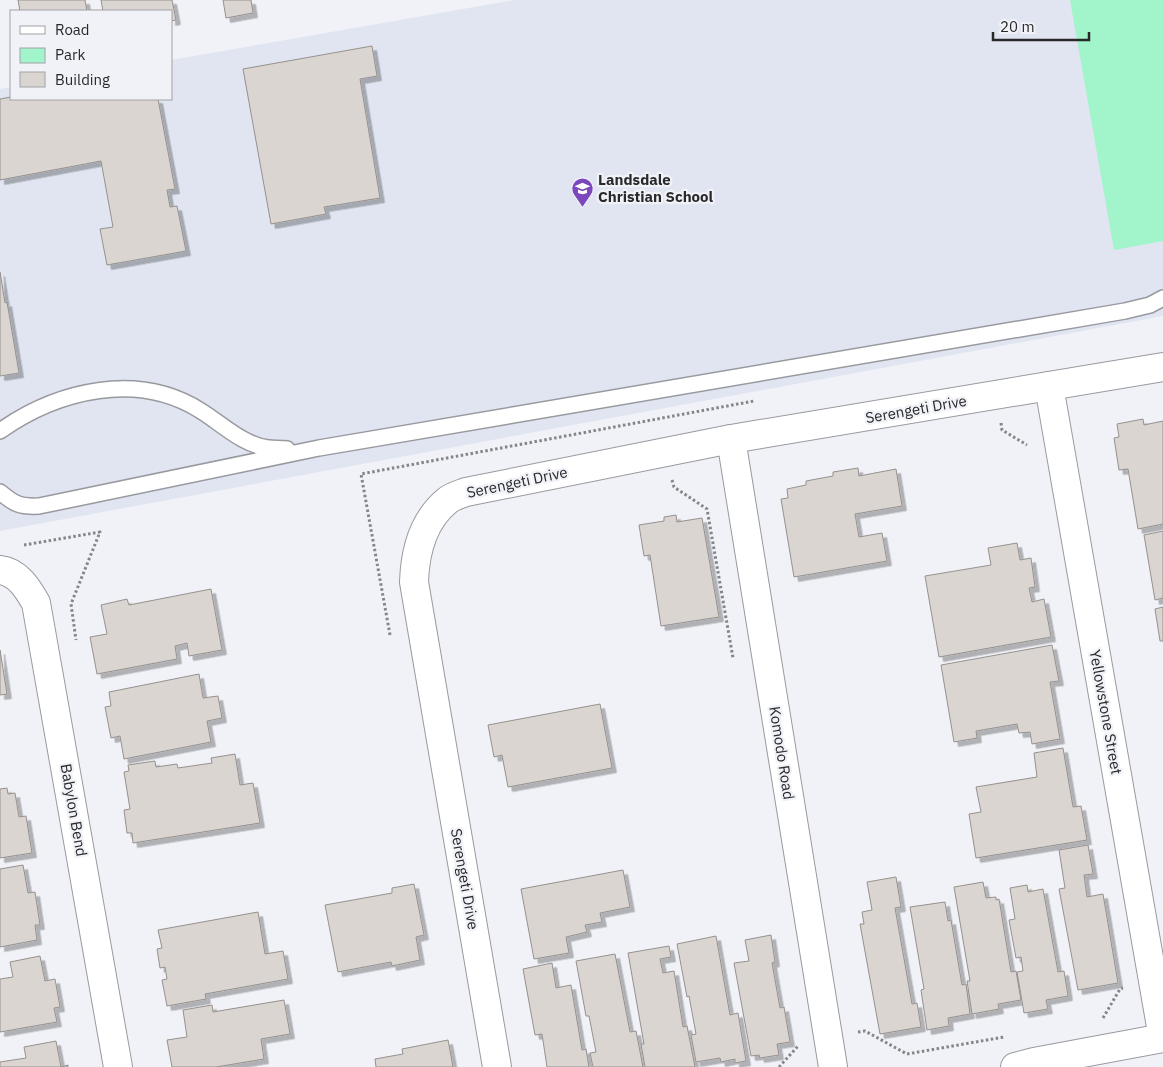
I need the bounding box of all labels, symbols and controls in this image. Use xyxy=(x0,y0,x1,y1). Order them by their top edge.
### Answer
legend xyxy=(10,10,172,100)
scale bar xyxy=(993,10,1089,42)
text: 20 m xyxy=(1000,17,1035,36)
text: Road xyxy=(55,20,90,39)
text: Park xyxy=(55,45,85,64)
text: Building xyxy=(55,70,110,89)
place label: Landsdale Christian School xyxy=(598,170,714,206)
school or university icon: Landsdale Christian School xyxy=(570,176,594,207)
street label: Serengeti Drive xyxy=(864,391,968,427)
street label: Serengeti Drive xyxy=(465,462,569,502)
street label: Yellowstone Street xyxy=(1086,648,1126,776)
street label: Komodo Road xyxy=(765,705,799,801)
street label: Babylon Bend xyxy=(57,762,91,858)
street label: Serengeti Drive xyxy=(447,827,483,931)

